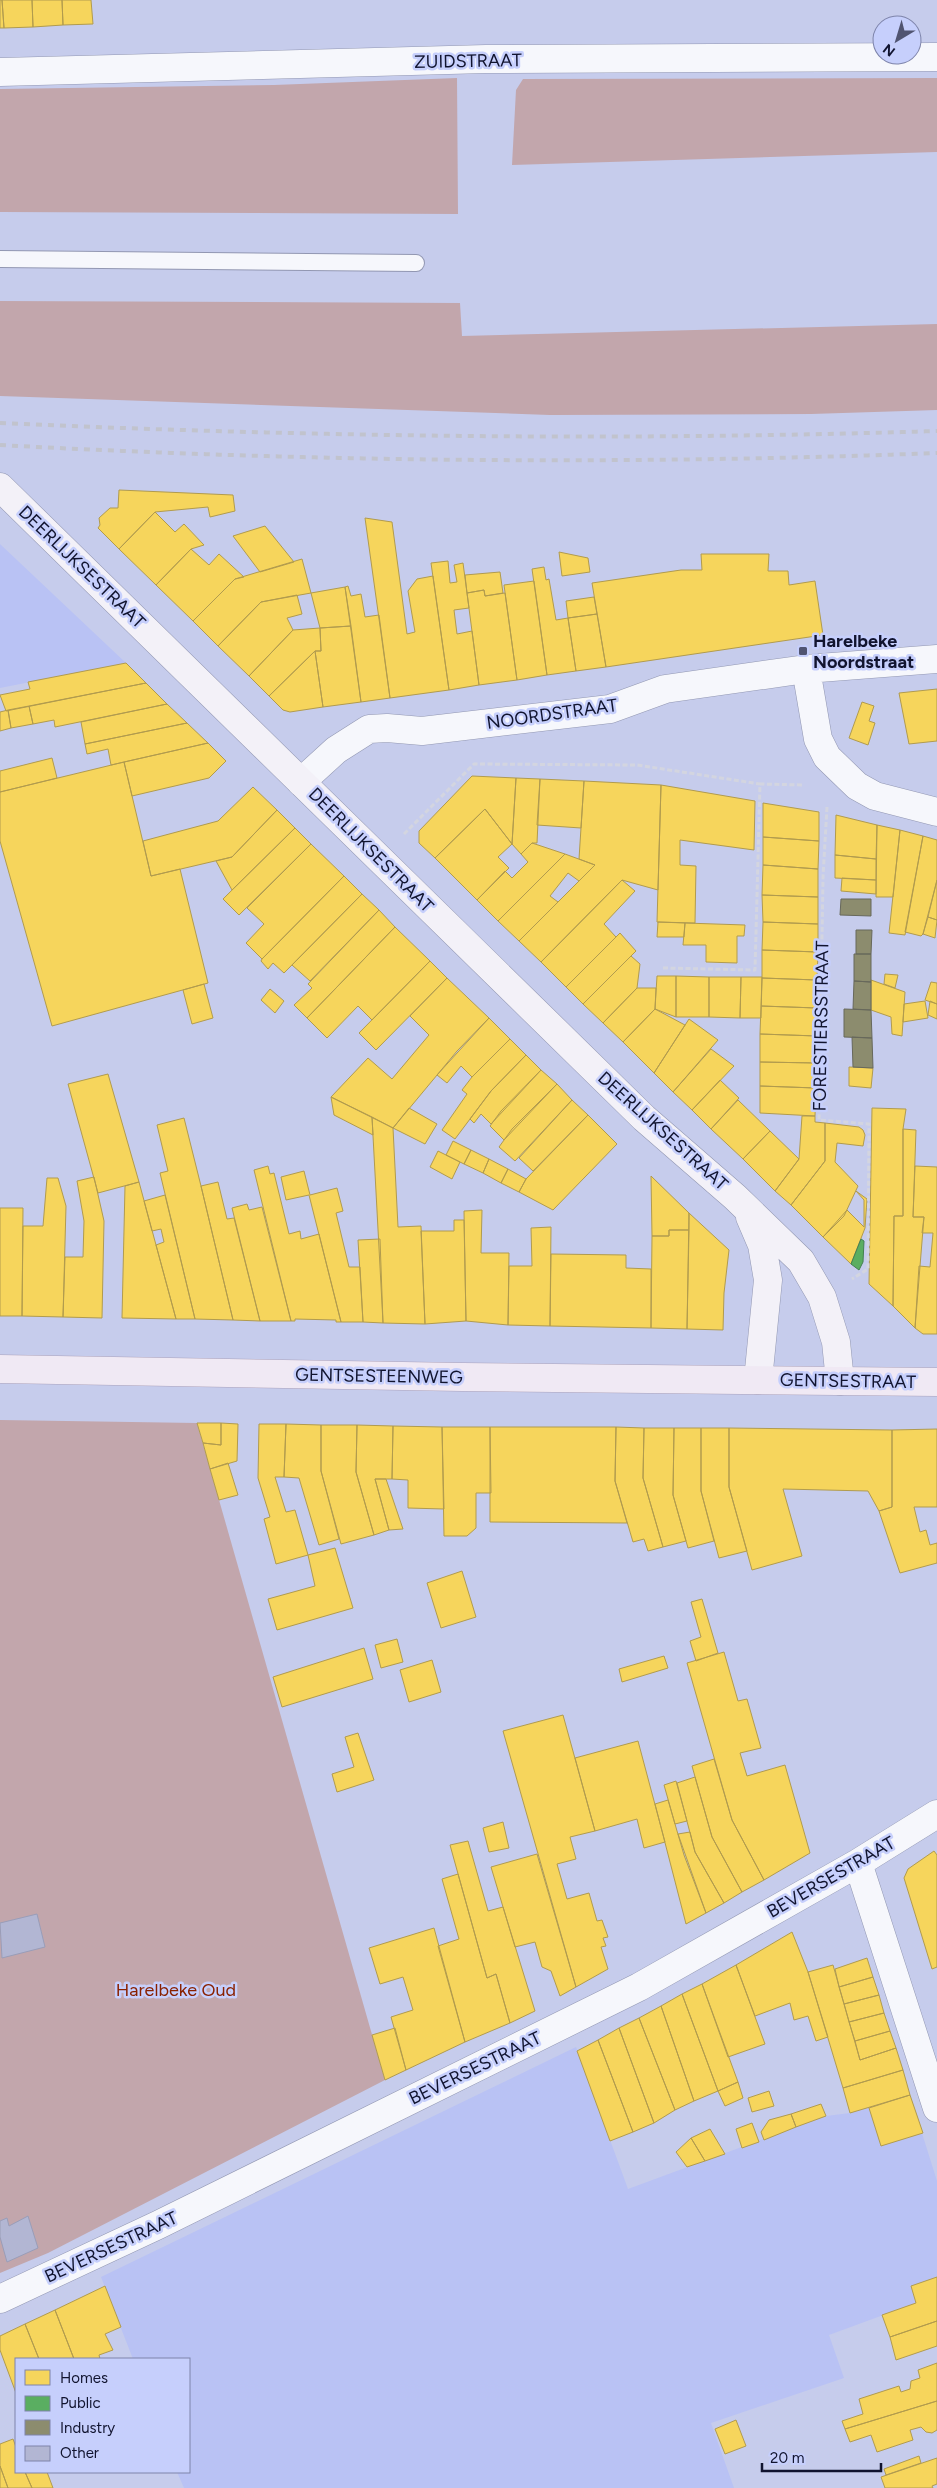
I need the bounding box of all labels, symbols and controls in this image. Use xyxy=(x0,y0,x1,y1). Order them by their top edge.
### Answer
north arrow xyxy=(872,15,922,65)
text: N xyxy=(880,40,899,60)
street label: ZUIDSTRAAT xyxy=(414,49,522,73)
street label: DEERLIJKSESTRAAT xyxy=(14,501,150,633)
place label: Harelbeke Noordstraat xyxy=(813,630,914,673)
marker: Harelbeke Noordstraat xyxy=(797,645,809,657)
street label: NOORDSTRAAT xyxy=(485,694,619,734)
street label: DEERLIJKSESTRAAT xyxy=(304,783,438,917)
street label: FORESTIERSSTRAAT xyxy=(809,940,833,1112)
street label: DEERLIJKSESTRAAT xyxy=(593,1067,733,1195)
street label: GENTSESTEENWEG xyxy=(295,1364,463,1388)
street label: GENTSESTRAAT xyxy=(780,1369,916,1393)
street label: BEVERSESTRAAT xyxy=(763,1831,899,1923)
park label: Harelbeke Oud xyxy=(116,1979,236,2001)
street label: BEVERSESTRAAT xyxy=(405,2027,545,2109)
street label: BEVERSESTRAAT xyxy=(41,2207,181,2287)
legend xyxy=(15,2358,190,2473)
text: Homes xyxy=(60,2369,108,2387)
text: Public xyxy=(60,2394,101,2412)
text: Industry xyxy=(60,2419,115,2437)
scale bar xyxy=(762,2440,881,2472)
text: Other xyxy=(60,2444,99,2462)
text: 20 m xyxy=(770,2449,804,2467)

